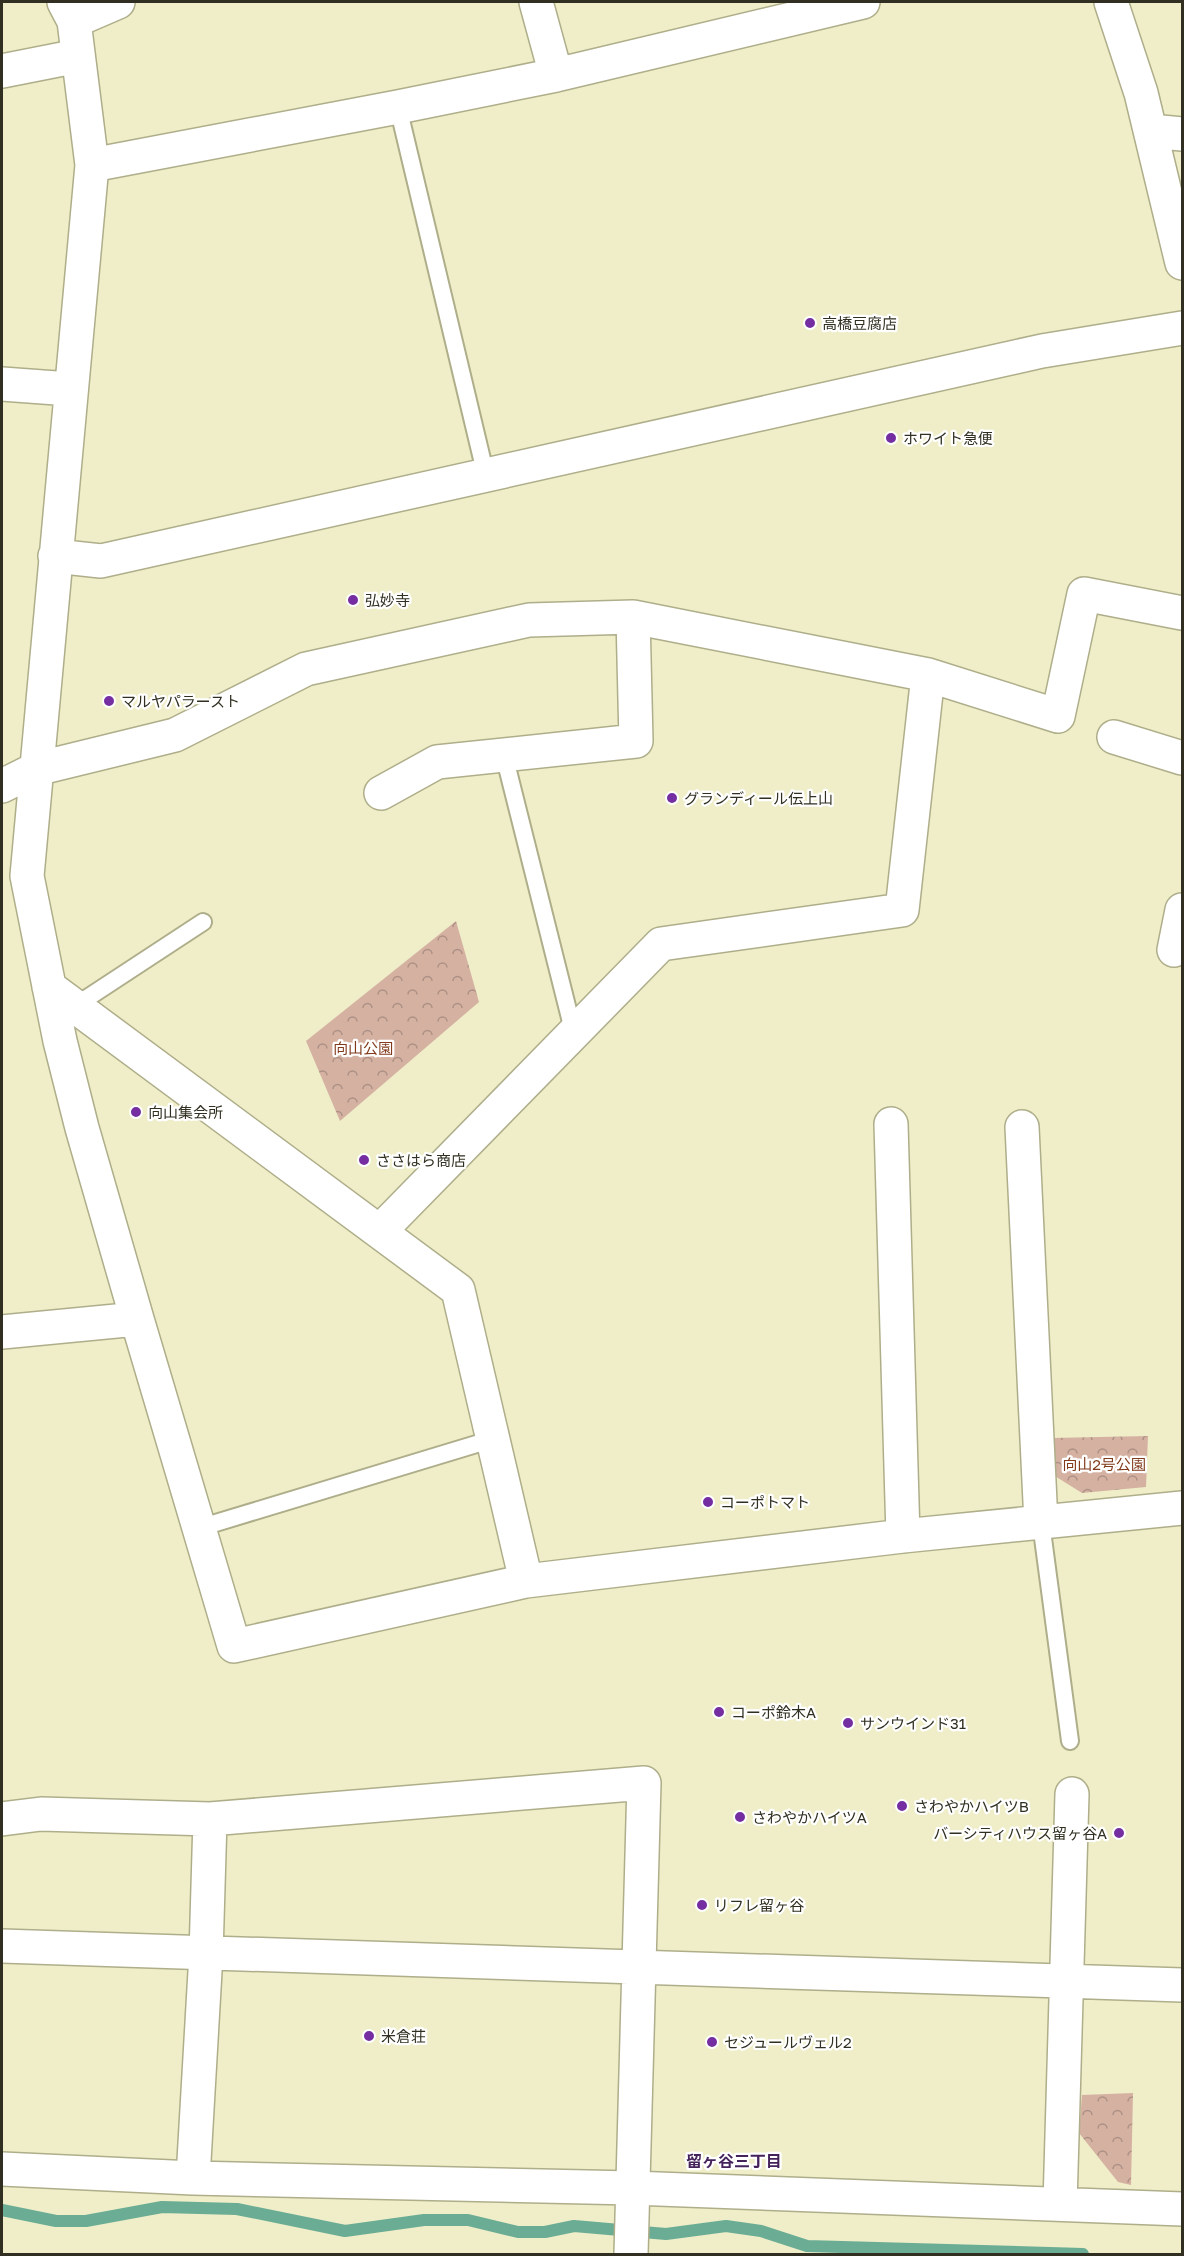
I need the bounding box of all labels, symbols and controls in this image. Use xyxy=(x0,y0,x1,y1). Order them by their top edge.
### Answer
place label: 高橋豆腐店 xyxy=(822,314,897,332)
marker: 高橋豆腐店 xyxy=(803,316,817,330)
place label: ホワイト急便 xyxy=(903,429,993,447)
marker: ホワイト急便 xyxy=(884,431,898,445)
place label: 弘妙寺 xyxy=(365,591,410,609)
marker: 弘妙寺 xyxy=(346,593,360,607)
place label: マルヤパラースト xyxy=(121,692,240,710)
marker: マルヤパラースト xyxy=(102,694,116,708)
place label: グランディール伝上山 xyxy=(684,789,833,807)
marker: グランディール伝上山 xyxy=(665,791,679,805)
park label: 向山公園 xyxy=(333,1039,393,1057)
place label: 向山集会所 xyxy=(148,1103,223,1121)
marker: 向山集会所 xyxy=(129,1105,143,1119)
place label: ささはら商店 xyxy=(376,1151,466,1169)
marker: ささはら商店 xyxy=(357,1153,371,1167)
park label: 向山2号公園 xyxy=(1062,1455,1146,1473)
place label: コーポトマト xyxy=(720,1493,810,1511)
marker: コーポトマト xyxy=(701,1495,715,1509)
place label: コーポ鈴木A xyxy=(731,1703,816,1721)
marker: コーポ鈴木A xyxy=(712,1705,726,1719)
place label: サンウインド31 xyxy=(860,1714,966,1732)
marker: サンウインド31 xyxy=(841,1716,855,1730)
place label: さわやかハイツB xyxy=(914,1797,1029,1815)
marker: さわやかハイツB xyxy=(895,1799,909,1813)
place label: さわやかハイツA xyxy=(752,1808,867,1826)
marker: さわやかハイツA xyxy=(733,1810,747,1824)
place label: バーシティハウス留ヶ谷A xyxy=(933,1824,1107,1842)
marker: バーシティハウス留ヶ谷A xyxy=(1112,1826,1126,1840)
place label: リフレ留ヶ谷 xyxy=(714,1896,804,1914)
marker: リフレ留ヶ谷 xyxy=(695,1898,709,1912)
place label: 米倉荘 xyxy=(381,2027,426,2045)
marker: 米倉荘 xyxy=(362,2029,376,2043)
place label: セジュールヴェル2 xyxy=(724,2033,852,2051)
marker: セジュールヴェル2 xyxy=(705,2035,719,2049)
district label: 留ヶ谷三丁目 xyxy=(686,2151,782,2171)

